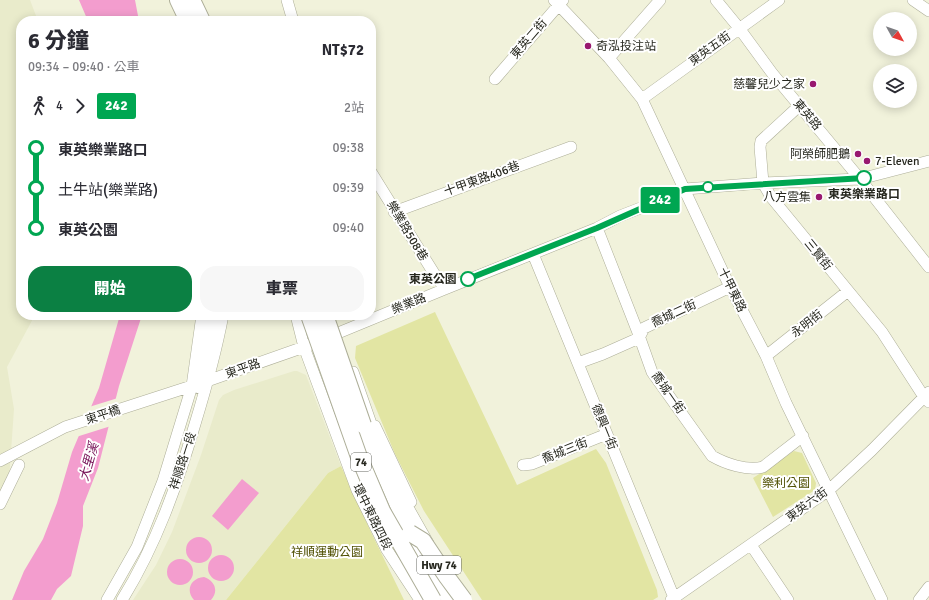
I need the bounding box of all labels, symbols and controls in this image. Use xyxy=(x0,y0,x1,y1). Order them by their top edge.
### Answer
north arrow xyxy=(873,12,917,56)
map controls xyxy=(873,12,917,108)
street label: 東英二街 xyxy=(508,16,550,62)
text: 6 分鐘 xyxy=(28,27,89,54)
street label: 東英五街 xyxy=(686,29,734,69)
place label: 奇泓投注站 xyxy=(596,39,656,54)
text: NT$72 xyxy=(322,41,364,59)
marker: 奇泓投注站 xyxy=(583,41,593,51)
text: 09:34 – 09:40 · 公車 xyxy=(28,59,139,75)
button: layers xyxy=(873,64,917,108)
place label: 慈馨兒少之家 xyxy=(733,77,805,92)
marker: 慈馨兒少之家 xyxy=(808,79,818,89)
icon: walk xyxy=(28,95,50,117)
icon: forward xyxy=(69,95,91,117)
street label: 東英路 xyxy=(790,96,824,134)
text: 242 xyxy=(105,97,128,114)
text: 4 xyxy=(56,98,63,114)
text: 2站 xyxy=(344,100,364,116)
text: 09:38 xyxy=(332,140,364,156)
text: 東英樂業路口 xyxy=(58,141,148,159)
place label: 阿榮師肥鵝 xyxy=(790,147,850,162)
marker: 阿榮師肥鵝 xyxy=(853,149,863,159)
place label: 7-Eleven xyxy=(875,154,920,169)
marker: 7-Eleven xyxy=(862,156,872,166)
street label: 十甲東路406巷 xyxy=(442,158,522,200)
marker: 東英樂業路口 xyxy=(856,170,872,186)
text: 09:39 xyxy=(332,180,364,196)
text: 土牛站(樂業路) xyxy=(58,181,158,199)
unlabelled marker xyxy=(702,181,714,193)
line badge: 242 xyxy=(637,187,683,213)
place label: 東英樂業路口 xyxy=(828,187,900,202)
place label: 八方雲集 xyxy=(763,190,811,205)
text: 242 xyxy=(649,191,671,208)
marker: 八方雲集 xyxy=(814,192,824,202)
street label: 樂業路508巷 xyxy=(383,198,431,264)
text: 09:40 xyxy=(332,220,364,236)
text: 東英公園 xyxy=(58,221,118,239)
street label: 三賢街 xyxy=(801,236,835,274)
street label: 十甲東路 xyxy=(715,265,749,315)
button: 開始 xyxy=(28,266,192,312)
button: 車票 xyxy=(200,266,364,312)
marker: 東英公園 xyxy=(460,271,476,287)
place label: 東英公園 xyxy=(409,272,457,287)
street label: 樂業路 xyxy=(389,290,429,318)
street label: 喬城二街 xyxy=(649,297,699,331)
street label: 永明街 xyxy=(788,307,826,341)
street label: 東平路 xyxy=(224,356,262,382)
street label: 喬城一街 xyxy=(648,369,688,417)
street label: 東平橋 xyxy=(84,402,122,428)
street label: 德興一街 xyxy=(588,402,620,452)
street label: 祥順路一段 xyxy=(167,430,199,492)
street label: 喬城三街 xyxy=(540,435,590,467)
water label: 大里溪 xyxy=(76,439,103,483)
road number: 74 xyxy=(351,453,371,471)
park label: 樂利公園 xyxy=(762,476,810,491)
street label: 環中東路四段 xyxy=(349,481,395,553)
street label: 東英六街 xyxy=(783,485,831,525)
park label: 祥順運動公園 xyxy=(291,545,363,560)
road number: Hwy 74 xyxy=(417,556,461,574)

